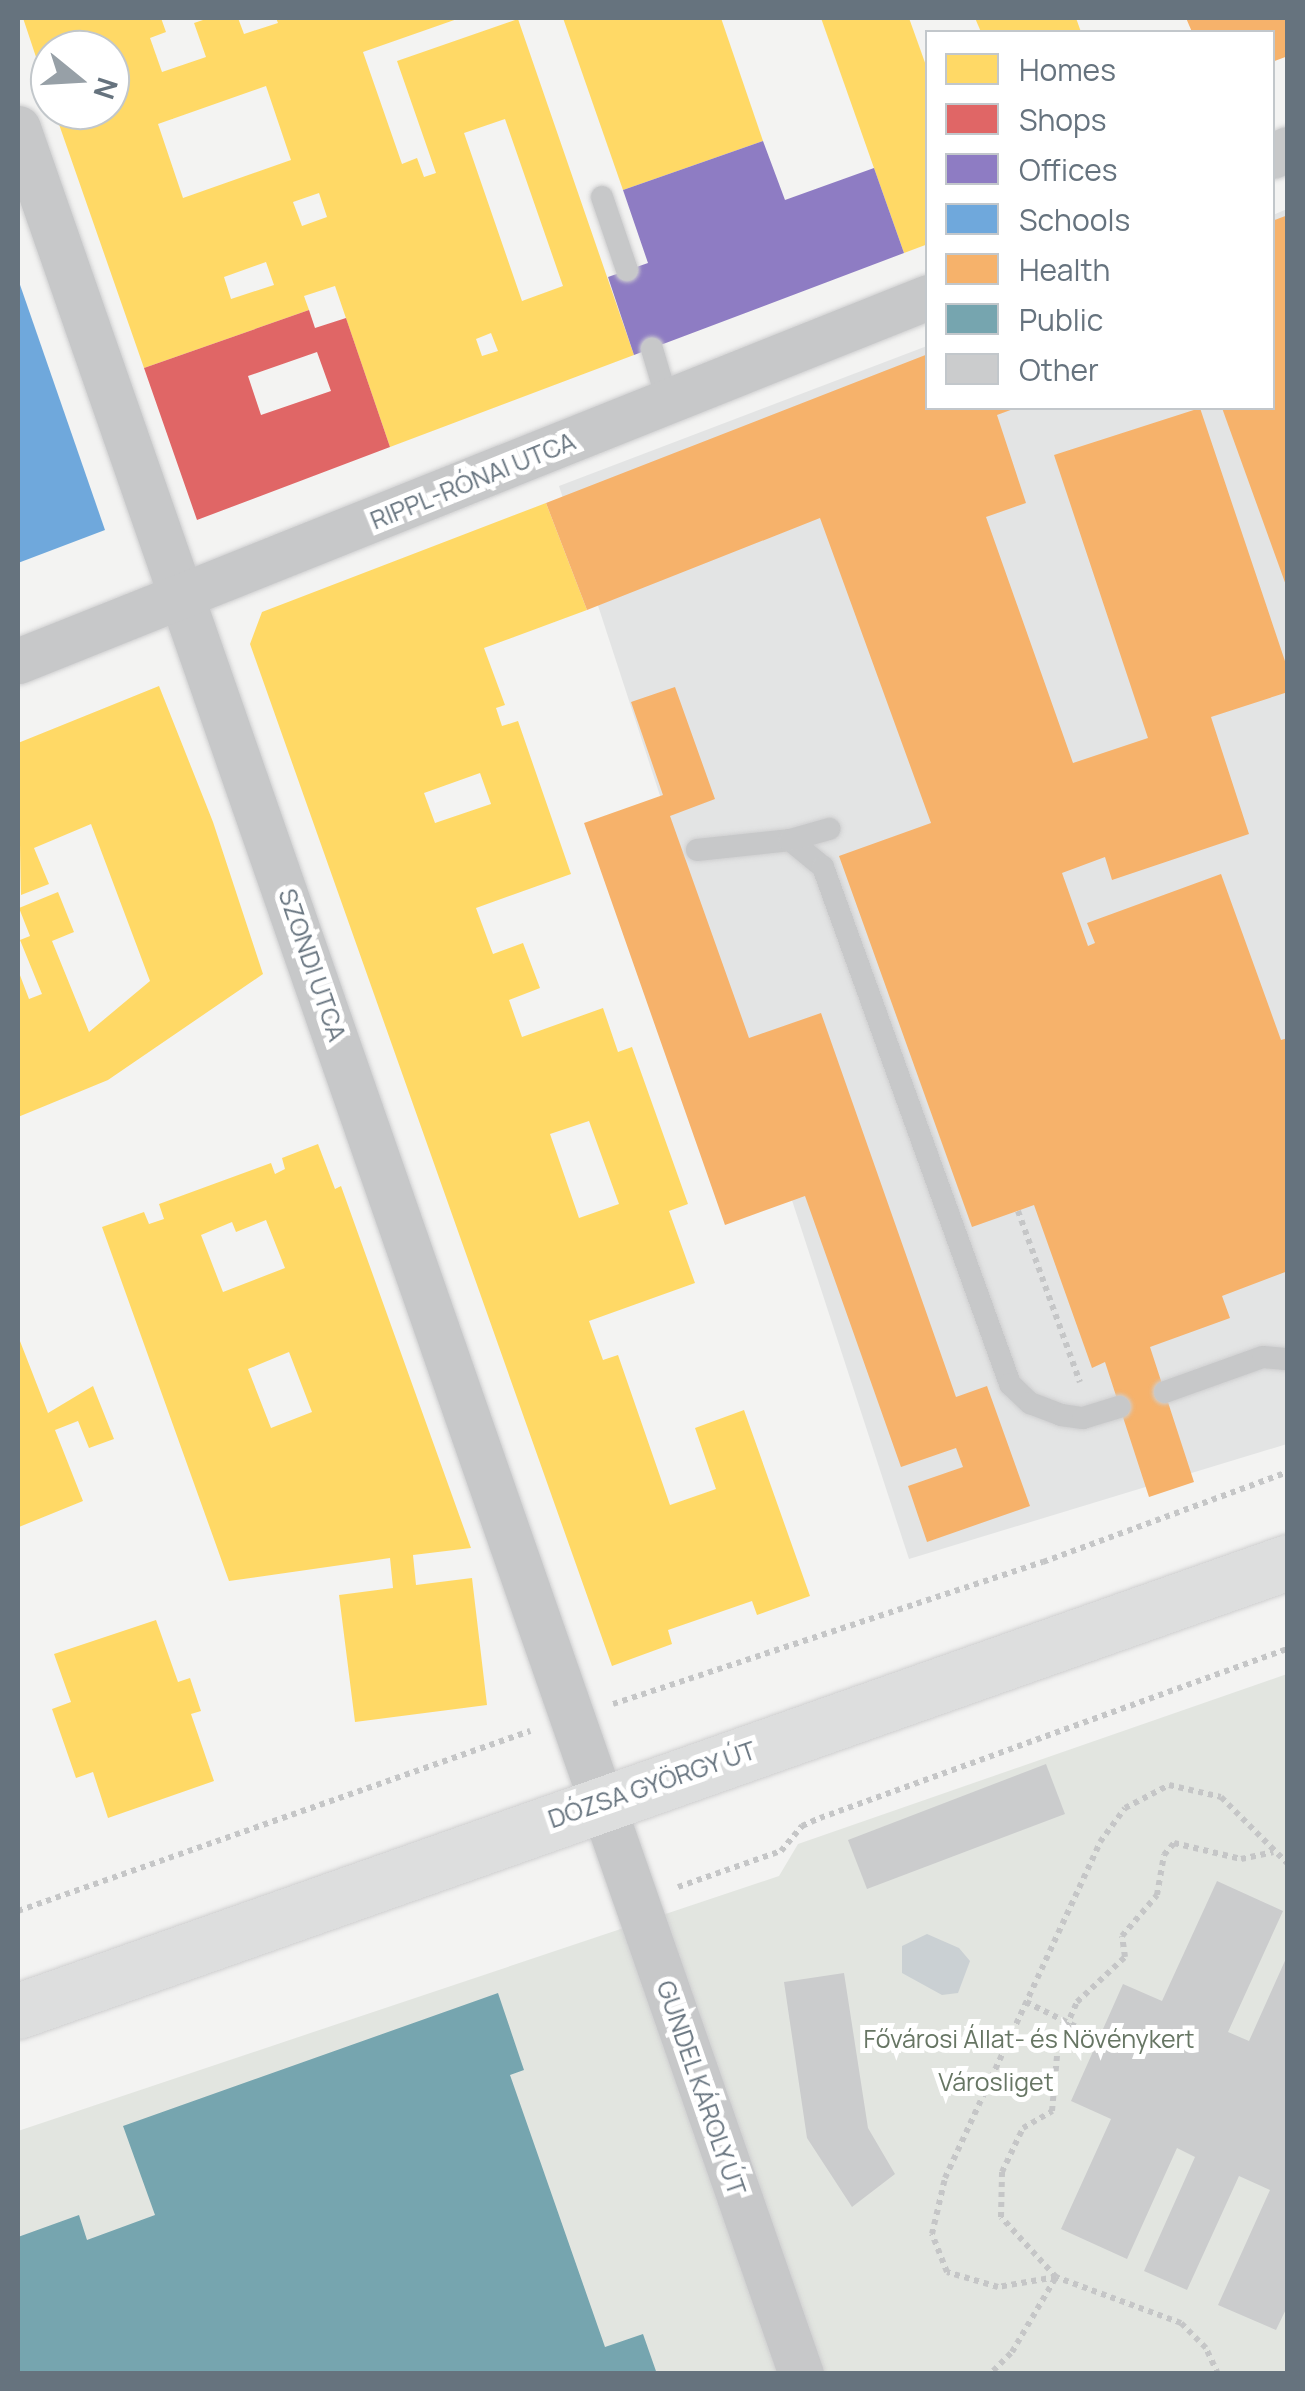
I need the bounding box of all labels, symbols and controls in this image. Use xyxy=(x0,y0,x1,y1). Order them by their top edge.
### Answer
north arrow xyxy=(30,30,130,130)
legend xyxy=(925,30,1275,410)
text: Homes xyxy=(1019,49,1116,90)
text: N xyxy=(85,73,128,104)
text: Shops xyxy=(1019,99,1106,140)
text: Offices xyxy=(1019,149,1117,190)
text: Schools xyxy=(1019,199,1130,240)
text: Health xyxy=(1019,249,1110,290)
text: Public xyxy=(1019,299,1103,340)
text: Other xyxy=(1019,349,1099,390)
street label: RIPPL-RÓNAI UTCA xyxy=(366,426,580,536)
street label: SZONDI UTCA xyxy=(272,885,352,1045)
street label: DÓZSA GYÖRGY ÚT xyxy=(544,1735,760,1835)
street label: GUNDEL KÁROLY ÚT xyxy=(650,1976,752,2200)
park label: Fővárosi Állat- és Növénykert xyxy=(863,2024,1195,2054)
park label: Városliget xyxy=(938,2067,1054,2097)

